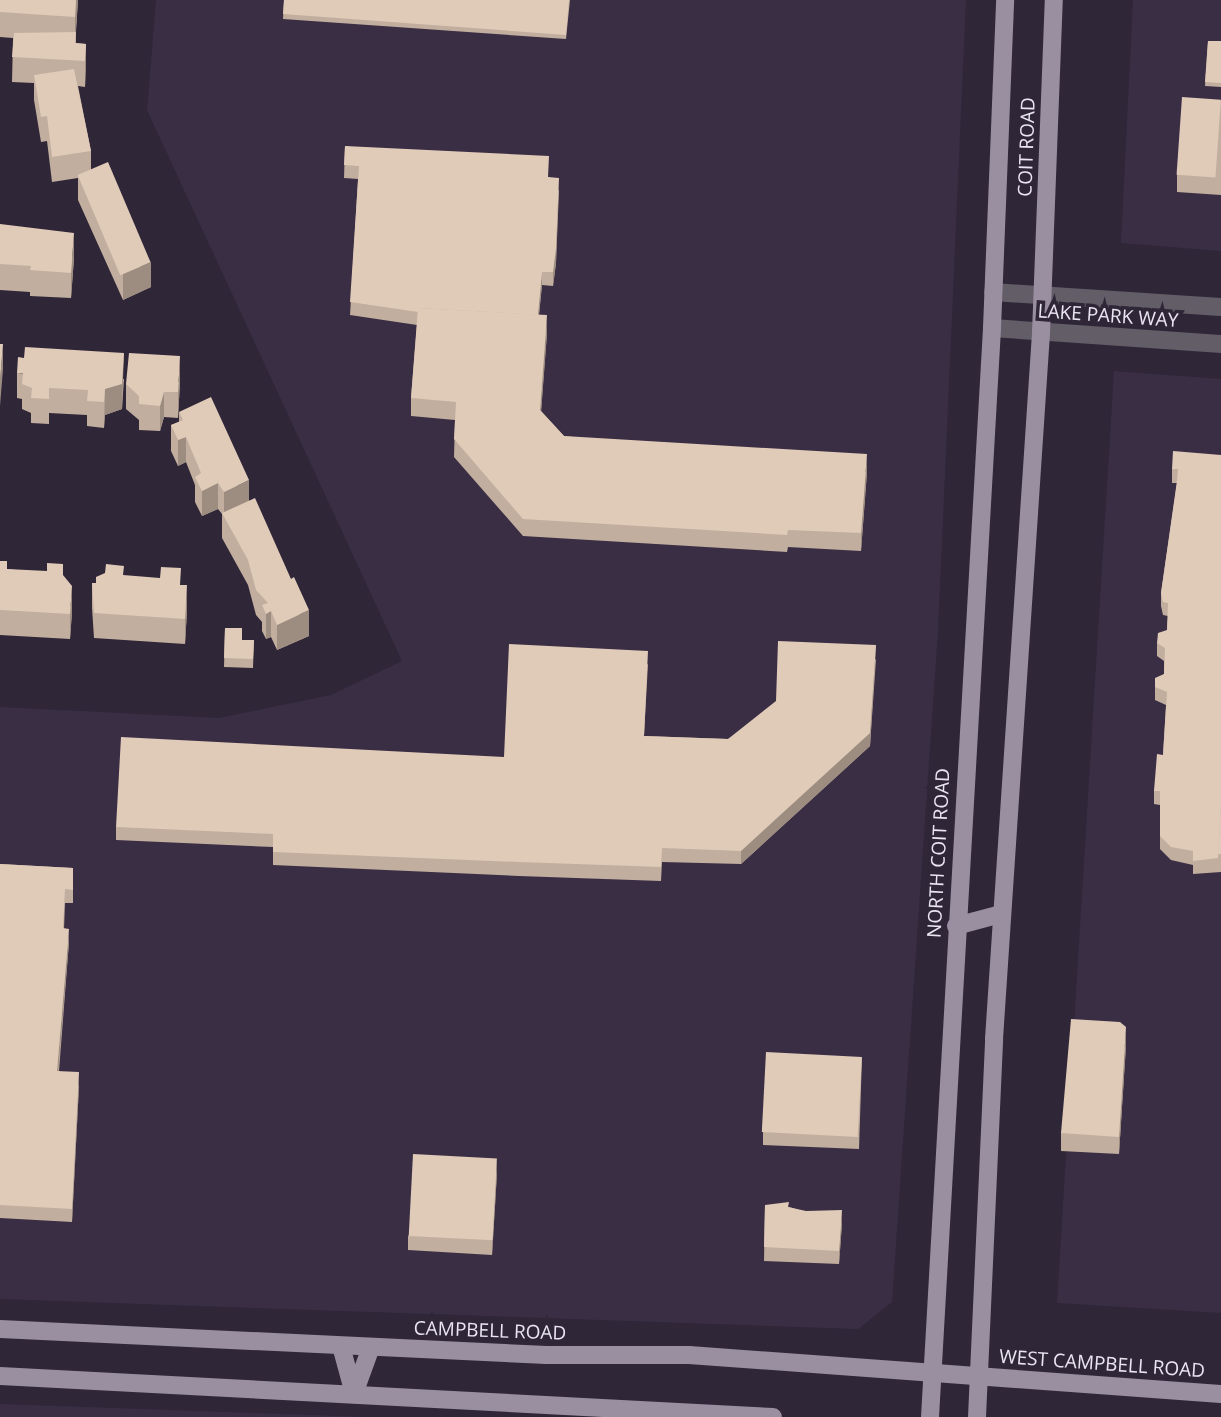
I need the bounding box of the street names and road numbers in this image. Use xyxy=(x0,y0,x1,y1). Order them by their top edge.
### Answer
street label: COIT ROAD xyxy=(1014,97,1040,197)
street label: LAKE PARK WAY xyxy=(1037,300,1179,332)
street label: NORTH COIT ROAD xyxy=(923,768,955,938)
street label: CAMPBELL ROAD xyxy=(413,1317,567,1345)
street label: WEST CAMPBELL ROAD xyxy=(998,1345,1206,1383)

